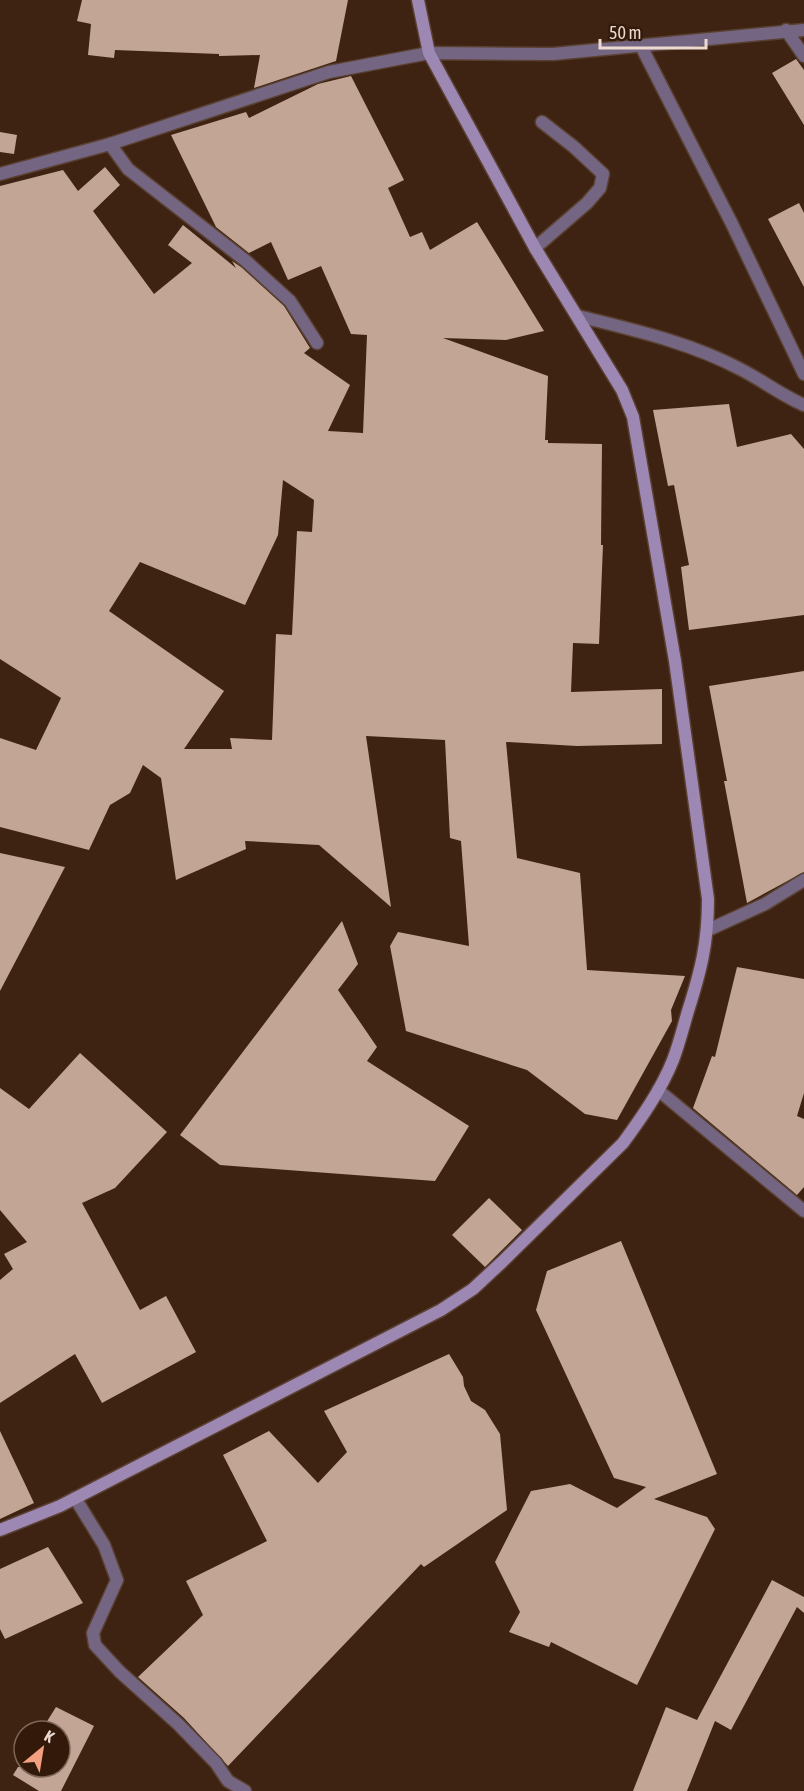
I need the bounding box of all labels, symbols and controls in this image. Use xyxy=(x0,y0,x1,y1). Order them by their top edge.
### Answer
scale bar xyxy=(600,12,706,50)
text: 50 m xyxy=(609,22,641,43)
north arrow xyxy=(12,1719,72,1779)
text: K xyxy=(42,1726,58,1746)

